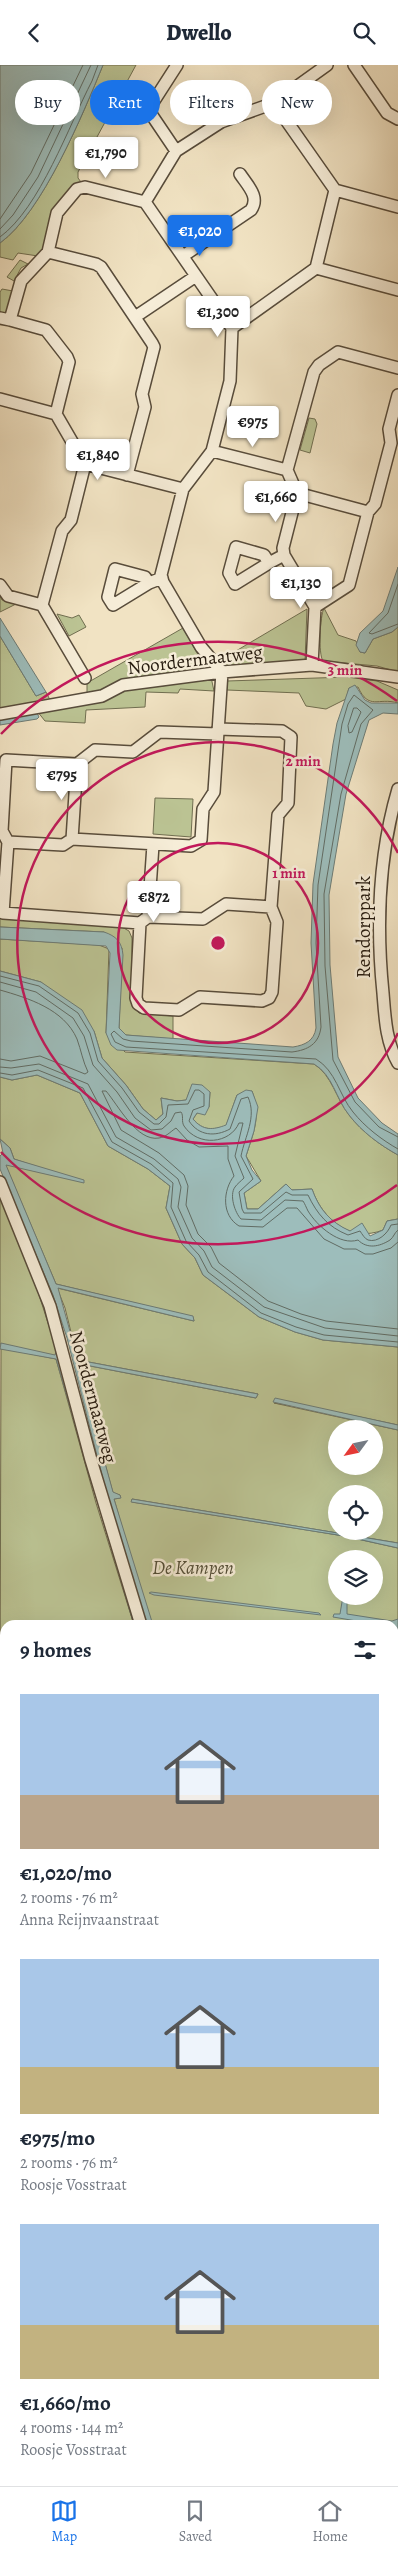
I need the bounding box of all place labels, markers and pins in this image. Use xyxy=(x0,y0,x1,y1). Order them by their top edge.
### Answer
pin: €1,790 xyxy=(65,137,147,179)
pin: €1,020 xyxy=(159,215,241,257)
pin: €1,300 xyxy=(177,295,259,338)
pin: €975 xyxy=(223,405,283,448)
pin: €1,840 xyxy=(57,439,139,481)
pin: €1,660 xyxy=(235,481,317,523)
pin: €1,130 xyxy=(260,567,342,609)
pin: €795 xyxy=(32,759,92,801)
pin: €872 xyxy=(124,881,184,923)
centre of rings xyxy=(209,934,227,952)

